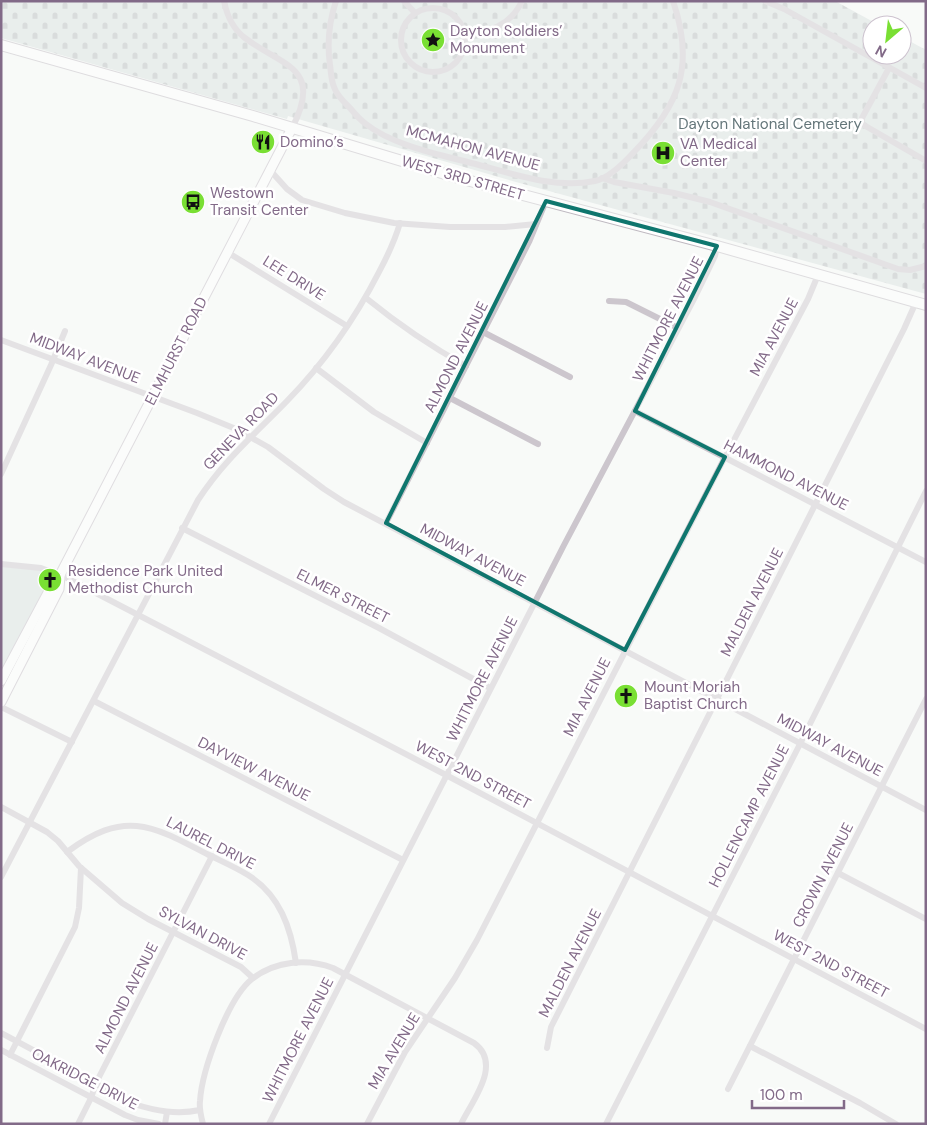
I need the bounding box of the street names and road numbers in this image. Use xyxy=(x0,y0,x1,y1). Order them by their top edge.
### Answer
street label: MCMAHON AVENUE xyxy=(404,121,542,175)
street label: WEST 3RD STREET xyxy=(399,151,527,205)
street label: LEE DRIVE xyxy=(259,251,329,305)
street label: WHITMORE AVENUE xyxy=(628,253,708,385)
street label: ELMHURST ROAD xyxy=(140,294,212,408)
street label: MIA AVENUE xyxy=(745,294,803,380)
street label: ALMOND AVENUE xyxy=(419,298,493,416)
street label: MIDWAY AVENUE xyxy=(27,328,143,388)
street label: GENEVA ROAD xyxy=(199,388,283,474)
street label: HAMMOND AVENUE xyxy=(720,435,852,515)
street label: MIDWAY AVENUE xyxy=(417,519,529,591)
street label: MALDEN AVENUE xyxy=(716,544,788,660)
street label: ELMER STREET xyxy=(293,564,393,628)
street label: WHITMORE AVENUE xyxy=(442,613,522,745)
street label: MIA AVENUE xyxy=(559,654,615,740)
street label: MIDWAY AVENUE xyxy=(774,709,886,781)
street label: DAYVIEW AVENUE xyxy=(195,732,313,806)
street label: WEST 2ND STREET xyxy=(412,736,534,814)
street label: HOLLENCAMP AVENUE xyxy=(704,741,794,891)
street label: LAUREL DRIVE xyxy=(163,812,259,874)
street label: CROWN AVENUE xyxy=(788,819,858,931)
street label: SYLVAN DRIVE xyxy=(155,901,251,965)
street label: MALDEN AVENUE xyxy=(534,905,606,1021)
street label: WEST 2ND STREET xyxy=(770,925,892,1003)
street label: ALMOND AVENUE xyxy=(89,939,163,1057)
street label: WHITMORE AVENUE xyxy=(258,974,338,1106)
street label: MIA AVENUE xyxy=(363,1009,425,1093)
street label: OAKRIDGE DRIVE xyxy=(28,1043,142,1115)

